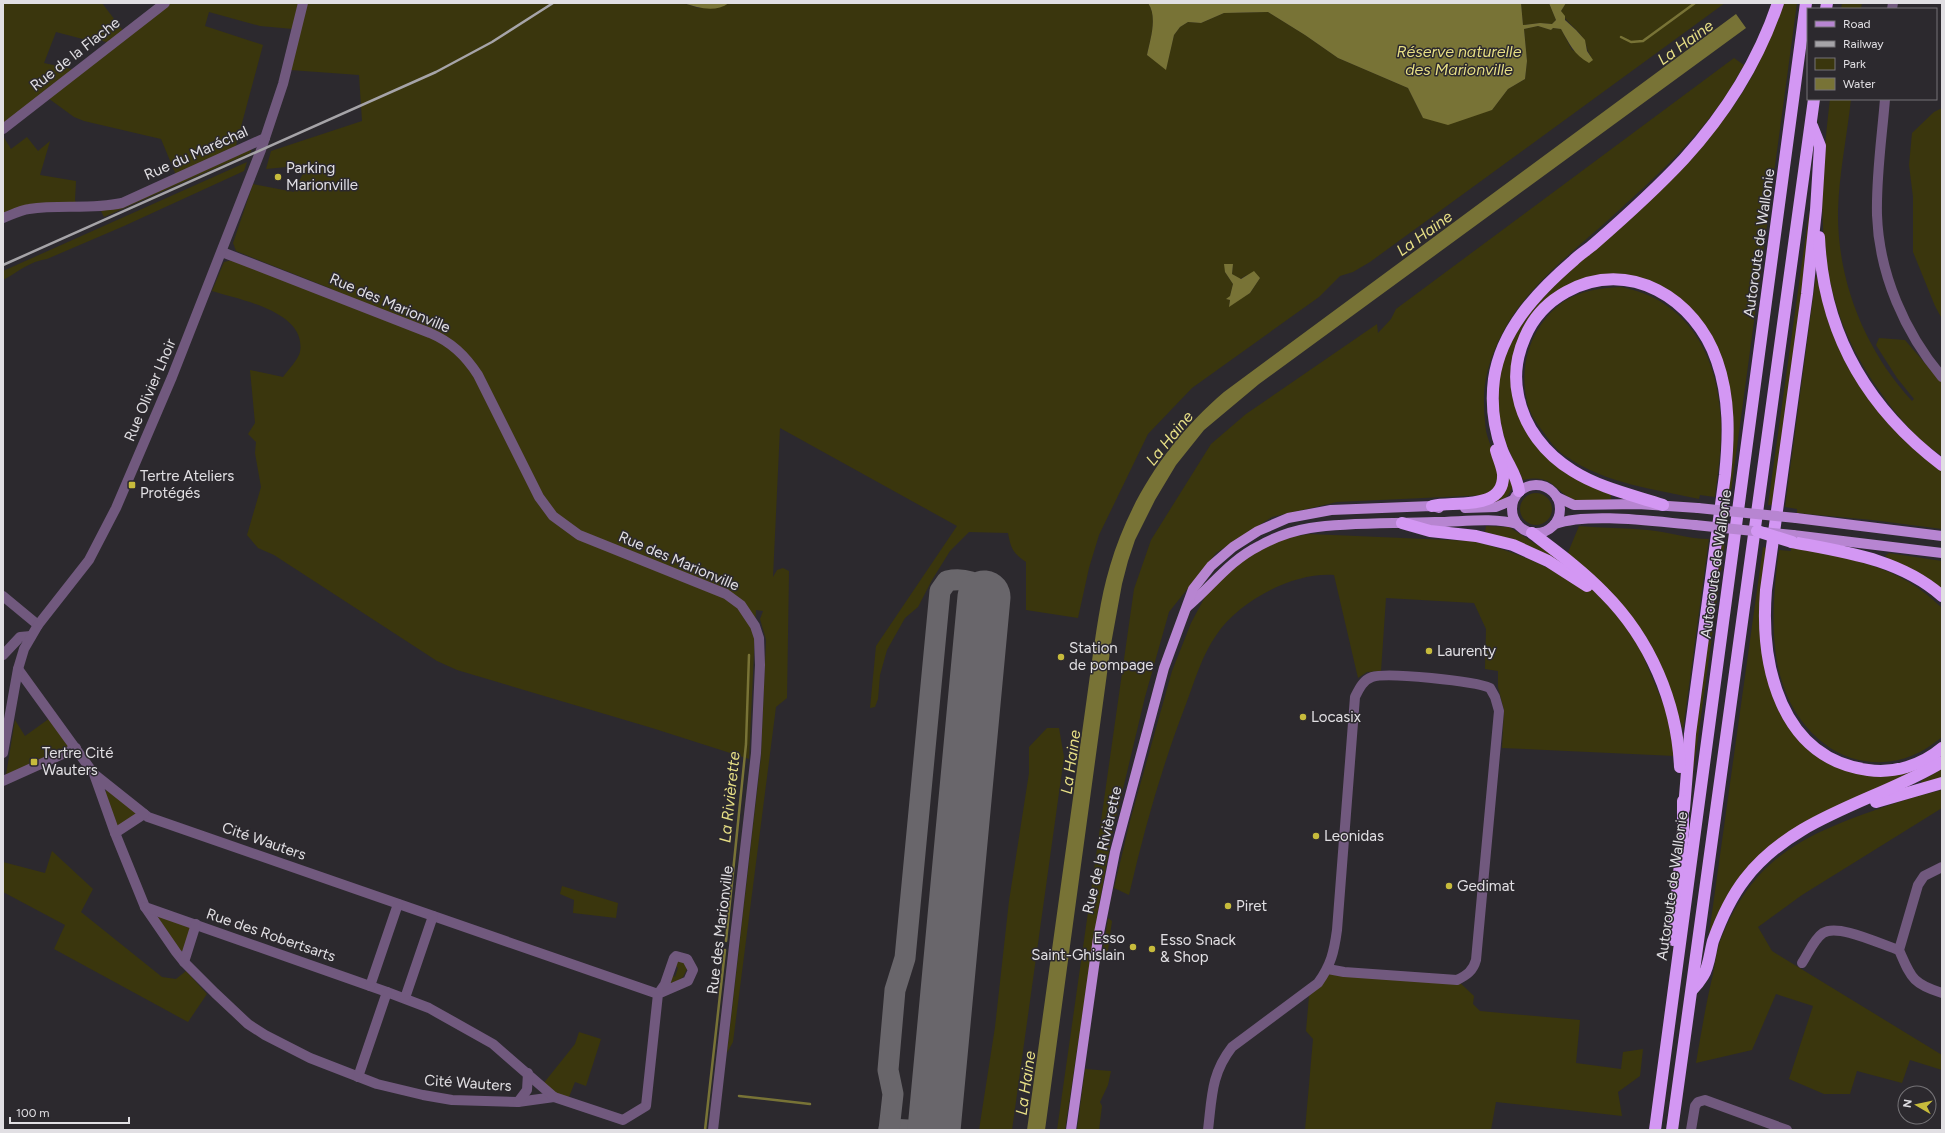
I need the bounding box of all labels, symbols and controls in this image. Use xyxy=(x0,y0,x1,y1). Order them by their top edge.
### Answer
legend xyxy=(1807,8,1937,100)
street label: Rue de la Flache xyxy=(27,13,123,95)
water label: La Haine xyxy=(1654,16,1717,69)
text: Road xyxy=(1843,17,1871,31)
text: Railway xyxy=(1843,37,1884,51)
water label: Réserve naturelle des Marionville xyxy=(1397,42,1522,79)
text: Park xyxy=(1843,57,1866,71)
text: Water xyxy=(1843,77,1875,91)
street label: Rue du Maréchal xyxy=(141,122,251,184)
place label: Parking Marionville xyxy=(286,159,358,194)
street label: Autoroute de Wallonie xyxy=(1740,167,1778,319)
marker: Parking Marionville xyxy=(273,172,283,182)
water label: La Haine xyxy=(1393,207,1456,260)
street label: Rue des Marionville xyxy=(327,269,453,337)
street label: Rue Olivier Lhoir xyxy=(120,336,180,444)
water label: La Haine xyxy=(1142,407,1197,469)
place label: Tertre Ateliers Protégés xyxy=(140,467,234,502)
marker: Tertre Ateliers Protégés xyxy=(127,480,137,490)
street label: Autoroute de Wallonie xyxy=(1697,488,1735,640)
street label: Rue des Marionville xyxy=(616,527,742,595)
place label: Station de pompage xyxy=(1069,639,1154,674)
place label: Laurenty xyxy=(1437,642,1496,660)
marker: Laurenty xyxy=(1424,646,1434,656)
marker: Station de pompage xyxy=(1056,652,1066,662)
place label: Locasix xyxy=(1311,708,1361,726)
marker: Locasix xyxy=(1298,712,1308,722)
water label: La Haine xyxy=(1057,729,1084,795)
place label: Tertre Cité Wauters xyxy=(42,744,113,779)
water label: La Rivièrette xyxy=(715,750,744,844)
marker: Tertre Cité Wauters xyxy=(29,757,39,767)
street label: Rue de la Rivièrette xyxy=(1079,785,1125,915)
street label: Autoroute de Wallonie xyxy=(1653,810,1691,962)
street label: Cité Wauters xyxy=(220,818,308,864)
place label: Leonidas xyxy=(1324,827,1384,845)
marker: Leonidas xyxy=(1311,831,1321,841)
street label: Rue des Marionville xyxy=(703,865,737,995)
place label: Gedimat xyxy=(1457,877,1515,895)
marker: Gedimat xyxy=(1444,881,1454,891)
place label: Piret xyxy=(1236,897,1267,915)
marker: Piret xyxy=(1223,901,1233,911)
street label: Rue des Robertsarts xyxy=(204,904,338,966)
place label: Esso Saint-Ghislain xyxy=(1031,929,1125,964)
place label: Esso Snack & Shop xyxy=(1160,931,1237,966)
marker: Esso Saint-Ghislain xyxy=(1128,942,1138,952)
marker: Esso Snack & Shop xyxy=(1147,944,1157,954)
water label: La Haine xyxy=(1012,1050,1039,1116)
street label: Cité Wauters xyxy=(424,1071,512,1095)
north arrow xyxy=(1897,1085,1937,1125)
text: N xyxy=(1901,1098,1915,1109)
scale bar xyxy=(10,1099,129,1125)
text: 100 m xyxy=(16,1106,50,1120)

